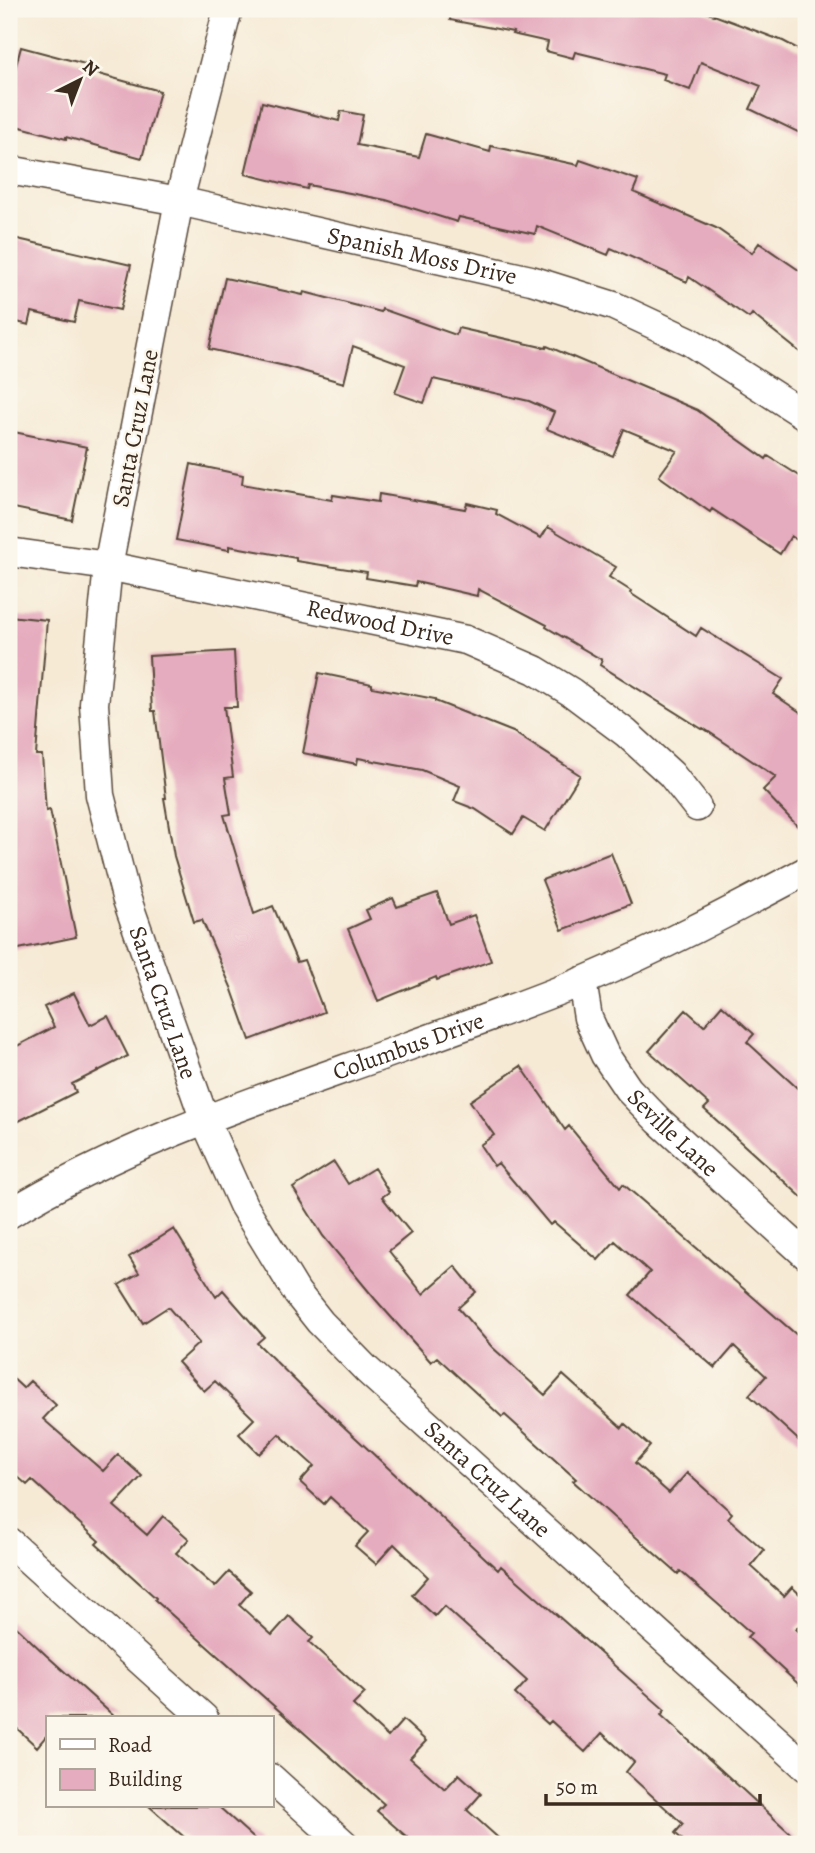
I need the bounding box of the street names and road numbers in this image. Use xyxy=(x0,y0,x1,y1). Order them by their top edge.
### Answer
street label: Spanish Moss Drive xyxy=(324,219,520,292)
street label: Santa Cruz Lane xyxy=(104,346,166,510)
street label: Redwood Drive xyxy=(304,591,457,653)
street label: Santa Cruz Lane xyxy=(121,922,205,1083)
street label: Columbus Drive xyxy=(328,1004,488,1088)
street label: Seville Lane xyxy=(620,1082,726,1184)
street label: Santa Cruz Lane xyxy=(417,1414,558,1545)

